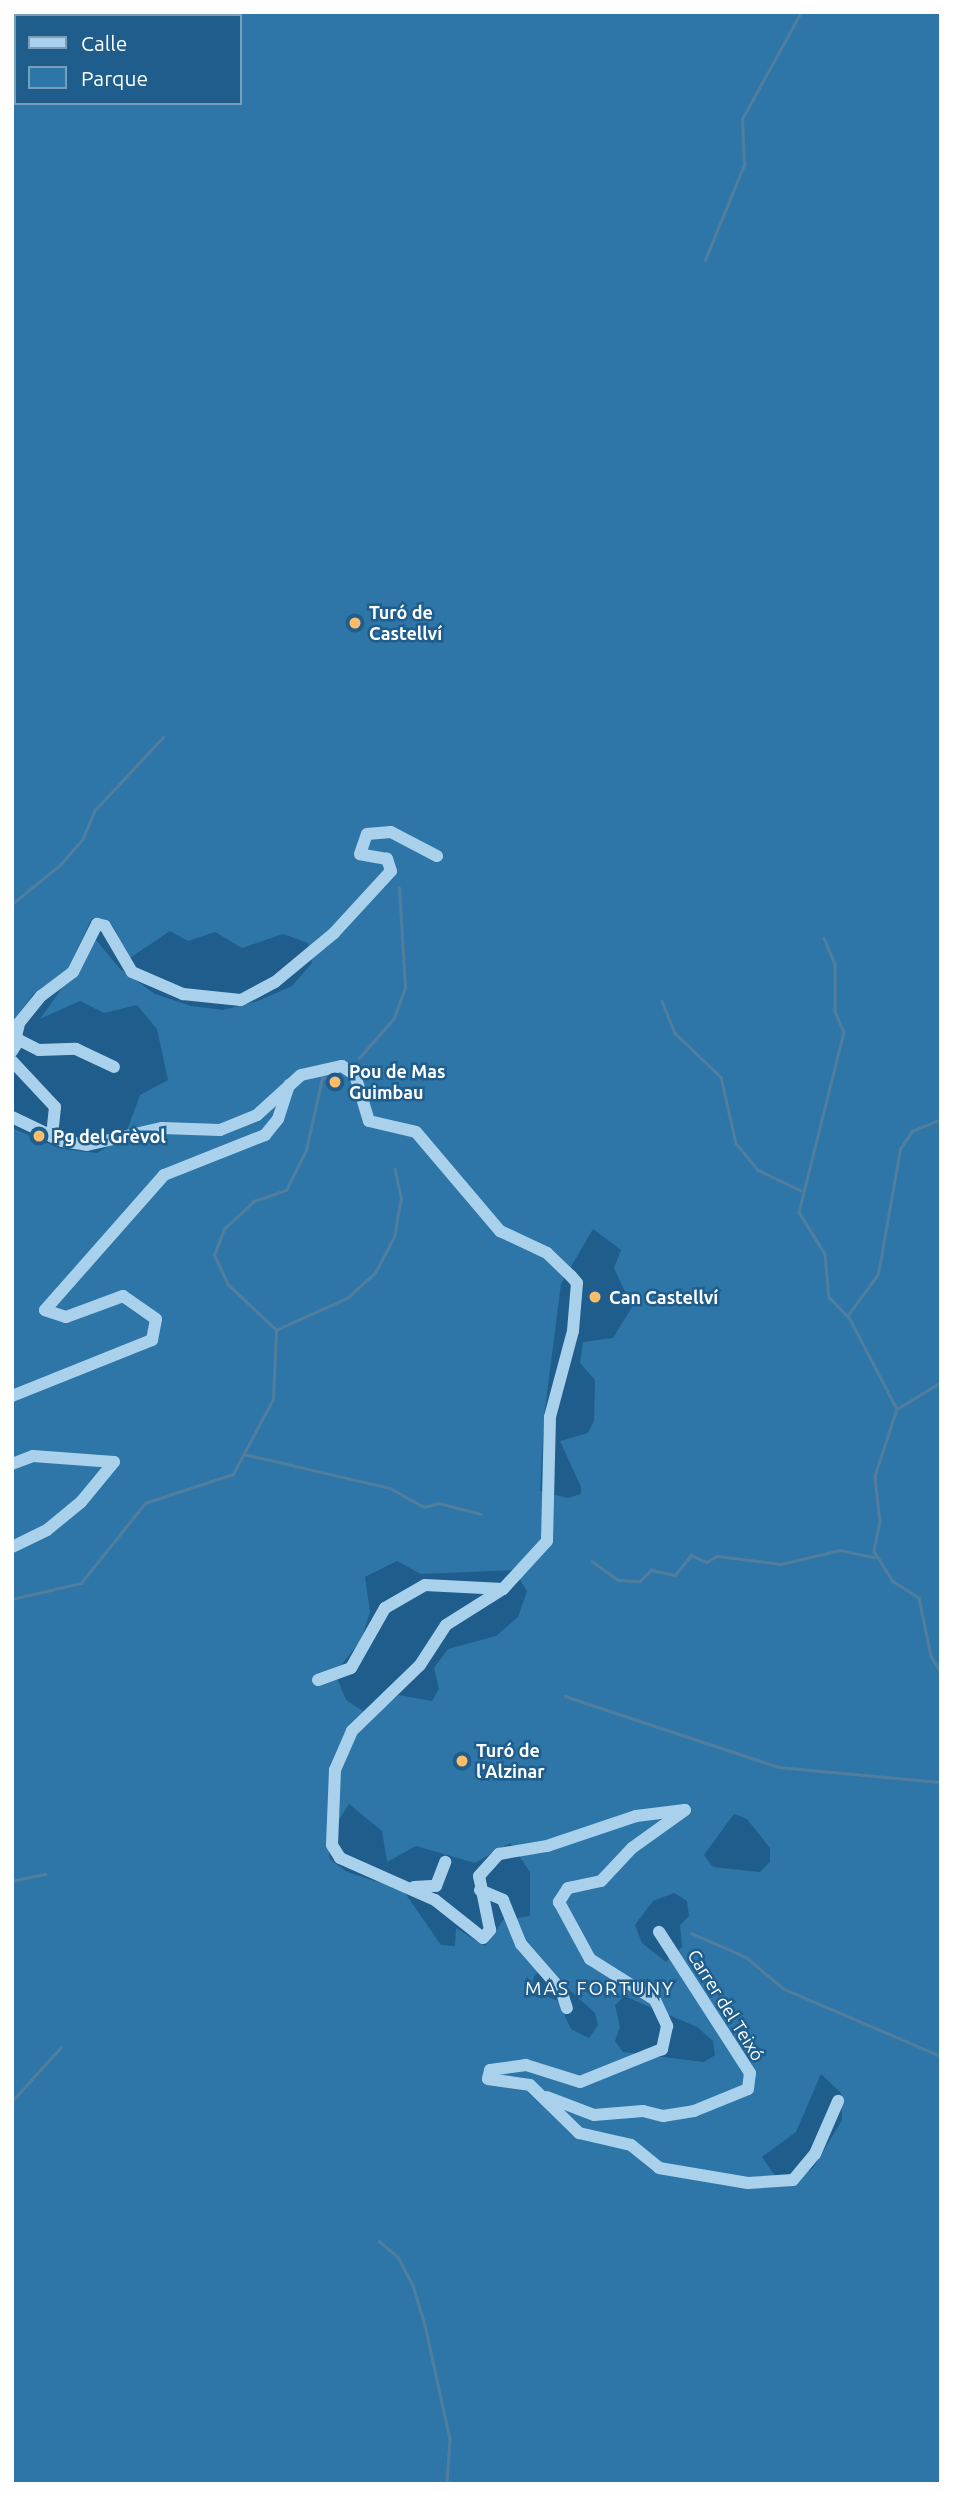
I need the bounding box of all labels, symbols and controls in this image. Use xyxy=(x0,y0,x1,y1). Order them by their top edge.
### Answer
legend xyxy=(14,14,242,105)
text: Calle xyxy=(81,31,127,55)
text: Parque xyxy=(81,66,148,90)
place label: Turó de Castellví xyxy=(369,602,442,644)
marker: Turó de Castellví xyxy=(347,615,363,631)
place label: Pou de Mas Guimbau xyxy=(349,1061,445,1104)
marker: Pou de Mas Guimbau xyxy=(327,1074,343,1090)
place label: Pg del Grèvol xyxy=(53,1125,166,1147)
marker: Pg del Grèvol xyxy=(31,1128,47,1144)
place label: Can Castellví xyxy=(609,1286,718,1308)
marker: Can Castellví xyxy=(587,1289,603,1305)
place label: Turó de l'Alzinar xyxy=(476,1740,545,1782)
marker: Turó de l'Alzinar xyxy=(454,1753,470,1769)
street label: Carrer del Teixó xyxy=(683,1945,769,2065)
district label: MAS FORTUNY xyxy=(526,1978,674,2000)

